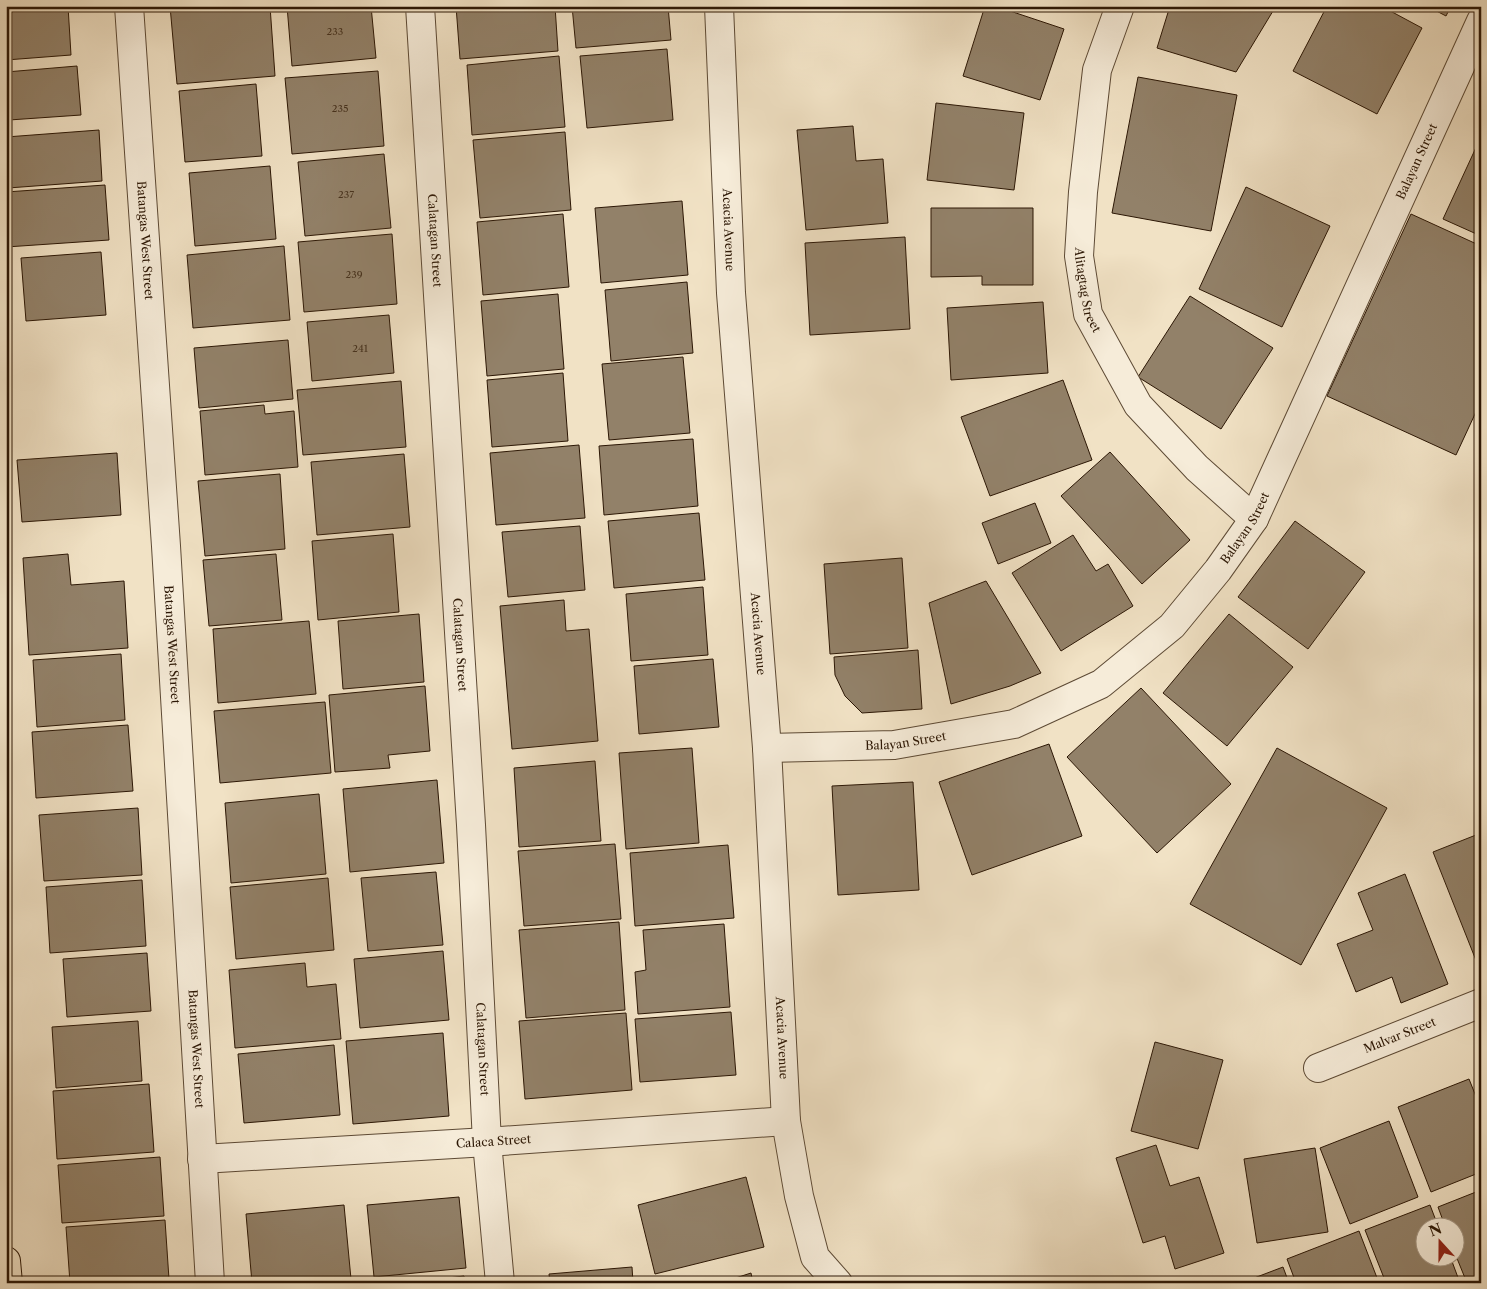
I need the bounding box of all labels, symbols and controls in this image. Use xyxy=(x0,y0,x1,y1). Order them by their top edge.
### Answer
house number: 233 xyxy=(327,25,343,38)
house number: 235 xyxy=(332,102,348,115)
street label: Balayan Street xyxy=(1393,120,1441,202)
street label: Batangas West Street xyxy=(134,181,157,301)
street label: Acacia Avenue xyxy=(720,187,738,272)
house number: 237 xyxy=(338,188,354,201)
street label: Calatagan Street xyxy=(425,193,446,288)
street label: Alitagtag Street xyxy=(1072,246,1105,336)
house number: 239 xyxy=(345,268,363,281)
house number: 241 xyxy=(352,342,369,355)
street label: Balayan Street xyxy=(1217,489,1273,566)
street label: Batangas West Street xyxy=(161,585,183,705)
street label: Acacia Avenue xyxy=(748,591,769,676)
street label: Calatagan Street xyxy=(450,598,471,693)
street label: Balayan Street xyxy=(865,728,948,753)
street label: Batangas West Street xyxy=(185,989,208,1109)
street label: Acacia Avenue xyxy=(773,995,792,1080)
street label: Calatagan Street xyxy=(473,1002,493,1097)
street label: Malvar Street xyxy=(1361,1014,1439,1056)
street label: Calaca Street xyxy=(455,1131,532,1151)
north arrow xyxy=(1414,1216,1464,1266)
text: N xyxy=(1426,1219,1444,1240)

